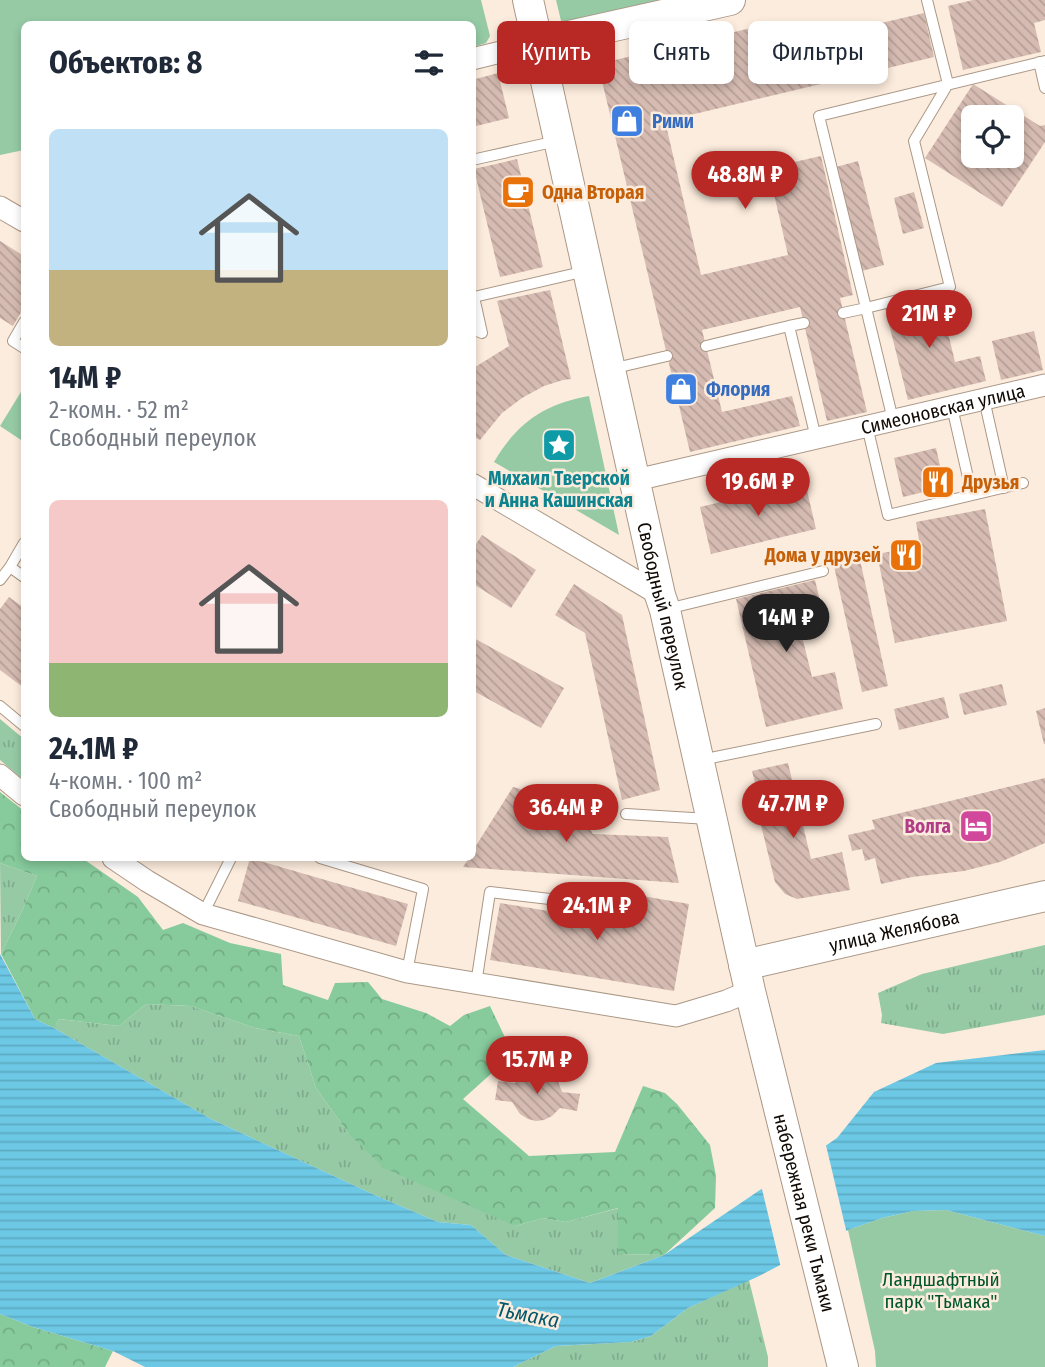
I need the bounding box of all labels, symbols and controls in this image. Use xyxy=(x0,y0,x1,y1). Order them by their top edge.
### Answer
chip: Купить xyxy=(497,21,615,84)
chip: Снять xyxy=(629,21,734,84)
chip: Фильтры xyxy=(748,21,888,84)
icon: filters xyxy=(410,44,448,82)
text: Объектов: 8 xyxy=(49,45,202,81)
shop icon: Рими xyxy=(608,102,646,140)
map controls xyxy=(961,105,1024,168)
button: locate xyxy=(961,105,1024,168)
place label: Рими xyxy=(652,110,694,133)
pin: 48.8M ₽ xyxy=(680,152,810,211)
text: 48.8M ₽ xyxy=(707,160,783,188)
cafe icon: Одна Вторая xyxy=(499,173,537,211)
icon: home xyxy=(186,175,312,301)
place label: Одна Вторая xyxy=(542,181,644,204)
pin: 21M ₽ xyxy=(880,290,978,350)
text: 21M ₽ xyxy=(902,299,956,327)
text: 14M ₽ xyxy=(49,360,121,396)
shop icon: Флория xyxy=(662,370,700,408)
place label: Флория xyxy=(706,378,770,401)
street label: Симеоновская улица xyxy=(859,379,1027,439)
text: 2-комн. · 52 m² xyxy=(49,396,189,424)
text: Свободный переулок xyxy=(49,424,256,452)
place icon: Михаил Тверской и Анна Кашинская xyxy=(540,426,578,464)
pin: 19.6M ₽ xyxy=(693,458,823,518)
restaurant icon: Друзья xyxy=(919,463,957,501)
place label: Михаил Тверской и Анна Кашинская xyxy=(485,467,633,512)
text: 19.6M ₽ xyxy=(722,467,794,495)
place label: Друзья xyxy=(961,471,1019,494)
street label: Свободный переулок xyxy=(633,520,694,692)
restaurant icon: Дома у друзей xyxy=(887,536,925,574)
place label: Дома у друзей xyxy=(764,544,881,567)
icon: home xyxy=(186,546,312,672)
pin: 14M ₽ xyxy=(737,594,835,654)
text: 14M ₽ xyxy=(758,603,814,631)
text: 24.1M ₽ xyxy=(49,731,138,767)
text: 4-комн. · 100 m² xyxy=(49,767,202,795)
pin: 47.7M ₽ xyxy=(728,780,858,840)
pin: 36.4M ₽ xyxy=(501,784,631,844)
text: 47.7M ₽ xyxy=(758,789,828,817)
text: 36.4M ₽ xyxy=(529,793,603,821)
text: Свободный переулок xyxy=(49,795,256,823)
hotel icon: Волга xyxy=(957,807,995,845)
place label: Волга xyxy=(904,815,951,838)
pin: 24.1M ₽ xyxy=(532,883,662,942)
text: 24.1M ₽ xyxy=(563,891,631,919)
street label: улица Желябова xyxy=(827,905,961,957)
pin: 15.7M ₽ xyxy=(472,1036,602,1096)
text: 15.7M ₽ xyxy=(502,1045,572,1073)
street label: набережная реки Тьмаки xyxy=(769,1111,840,1314)
park label: Ландшафтный парк "Тьмака" xyxy=(882,1268,1000,1313)
water label: Тьмака xyxy=(494,1296,562,1334)

